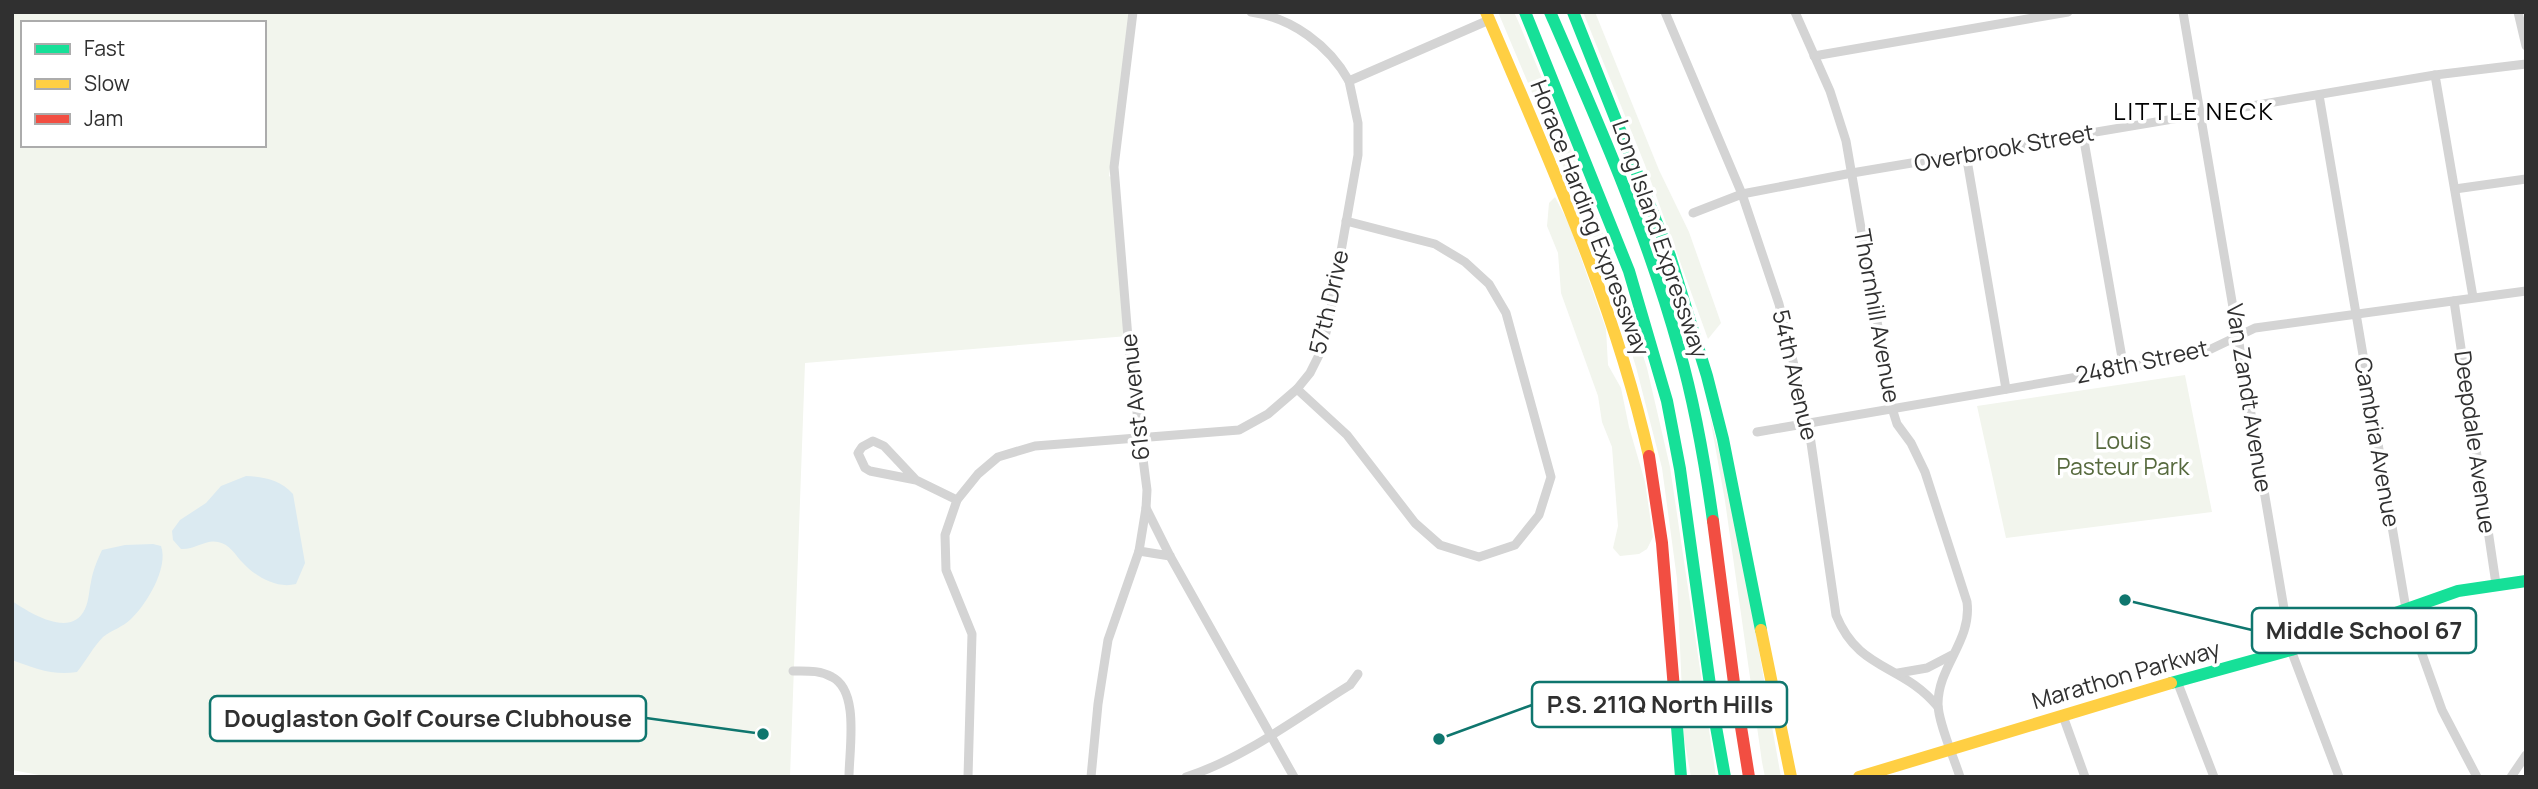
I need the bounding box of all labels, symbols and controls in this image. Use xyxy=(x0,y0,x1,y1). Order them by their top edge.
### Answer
legend xyxy=(21,21,266,147)
text: Fast xyxy=(84,34,125,62)
text: Slow xyxy=(84,69,130,97)
street label: Horace Harding Expressway xyxy=(1523,75,1658,360)
district label: LITTLE NECK xyxy=(2113,94,2275,127)
text: Jam xyxy=(84,104,123,132)
street label: Long Island Expressway xyxy=(1605,115,1717,362)
street label: Overbrook Street xyxy=(1911,115,2096,179)
street label: Thornhill Avenue xyxy=(1847,226,1909,405)
street label: 57th Drive xyxy=(1301,246,1356,357)
street label: Van Zandt Avenue xyxy=(2219,301,2281,494)
street label: 54th Avenue xyxy=(1765,306,1827,443)
street label: 248th Street xyxy=(2073,331,2211,391)
street label: 61st Avenue xyxy=(1111,332,1157,462)
street label: Deepdale Avenue xyxy=(2447,348,2505,535)
street label: Cambria Avenue xyxy=(2347,354,2409,529)
park label: Louis Pasteur Park xyxy=(2057,424,2190,482)
callout: Middle School 67 xyxy=(2252,608,2476,653)
text: Middle School 67 xyxy=(2266,613,2462,646)
street label: Marathon Parkway xyxy=(2028,632,2224,716)
callout: P.S. 211Q North Hills xyxy=(1532,682,1787,727)
text: P.S. 211Q North Hills xyxy=(1547,687,1773,720)
callout: Douglaston Golf Course Clubhouse xyxy=(210,696,646,741)
text: Douglaston Golf Course Clubhouse xyxy=(224,701,632,734)

